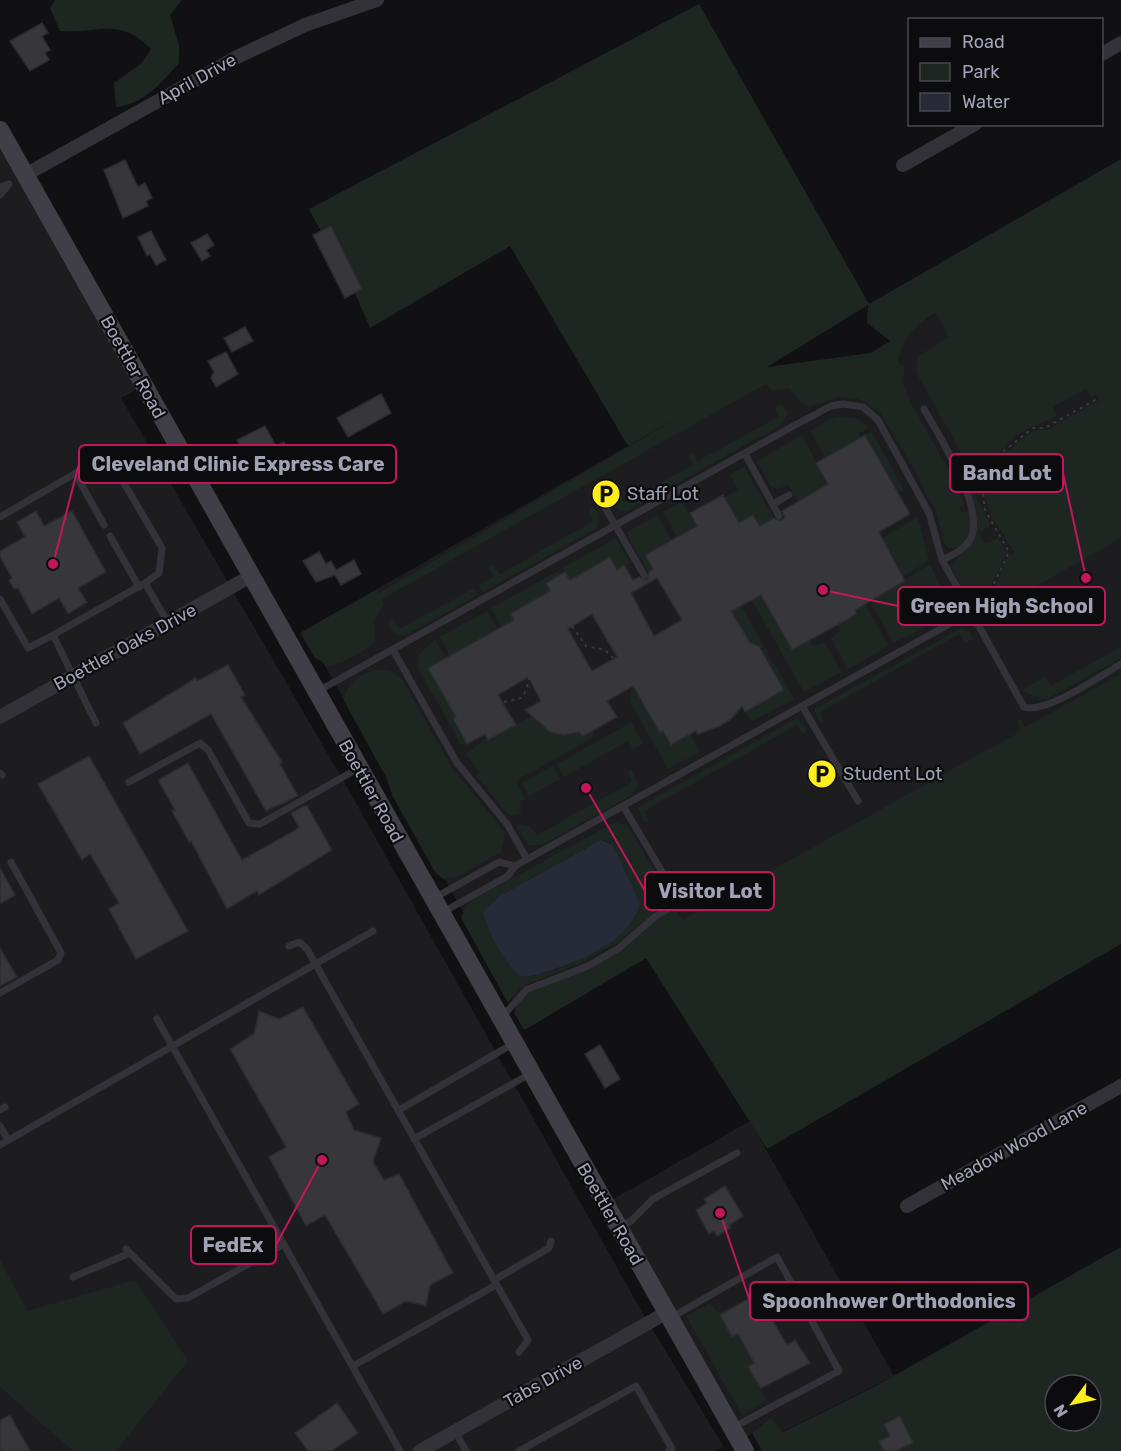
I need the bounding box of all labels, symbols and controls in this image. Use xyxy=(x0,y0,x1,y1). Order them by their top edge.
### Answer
legend xyxy=(908,18,1103,126)
text: Road xyxy=(962,31,1005,53)
street label: April Drive xyxy=(154,49,240,109)
text: Park xyxy=(962,61,1000,83)
text: Water xyxy=(962,91,1010,113)
street label: Boettler Road xyxy=(96,312,170,422)
callout: Cleveland Clinic Express Care xyxy=(79,445,396,483)
text: Cleveland Clinic Express Care xyxy=(91,452,385,476)
callout: Band Lot xyxy=(950,454,1063,492)
text: Band Lot xyxy=(963,461,1051,485)
parking icon: Staff Lot xyxy=(590,478,622,510)
place label: Staff Lot xyxy=(627,483,699,505)
callout: Green High School xyxy=(898,587,1105,625)
text: Green High School xyxy=(910,594,1094,618)
street label: Boettler Oaks Drive xyxy=(50,599,200,695)
street label: Boettler Road xyxy=(334,736,408,846)
parking icon: Student Lot xyxy=(806,758,838,790)
place label: Student Lot xyxy=(843,763,942,785)
callout: Visitor Lot xyxy=(645,872,774,910)
text: Visitor Lot xyxy=(658,879,762,903)
street label: Meadow Wood Lane xyxy=(937,1097,1091,1195)
street label: Boettler Road xyxy=(572,1159,648,1269)
callout: FedEx xyxy=(191,1226,276,1264)
text: FedEx xyxy=(202,1233,264,1257)
callout: Spoonhower Orthodonics xyxy=(750,1282,1028,1320)
text: Spoonhower Orthodonics xyxy=(762,1289,1016,1313)
street label: Tabs Drive xyxy=(500,1351,586,1413)
north arrow xyxy=(1043,1373,1103,1433)
text: N xyxy=(1050,1401,1072,1421)

